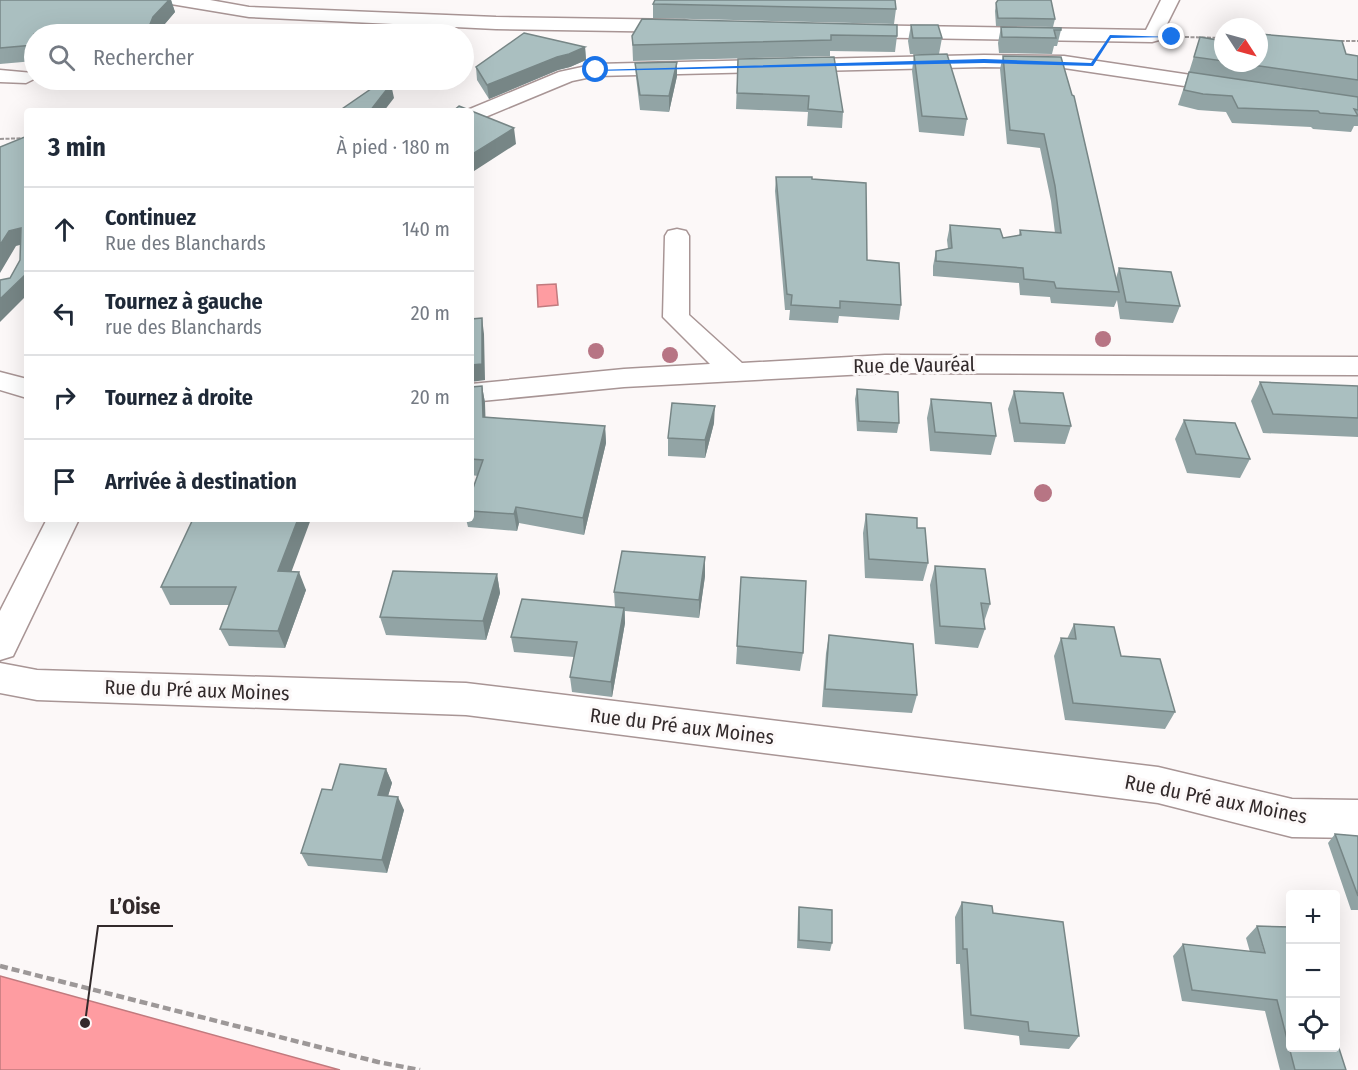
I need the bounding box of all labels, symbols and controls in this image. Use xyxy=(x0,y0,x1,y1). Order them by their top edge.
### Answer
north arrow xyxy=(1214,18,1268,72)
route end xyxy=(1158,23,1184,49)
search box xyxy=(24,24,474,90)
icon: search xyxy=(45,41,78,74)
text: Rechercher xyxy=(93,44,194,71)
route start xyxy=(582,56,608,82)
text: 3 min xyxy=(48,132,106,163)
text: À pied · 180 m xyxy=(337,135,450,159)
text: Continuez xyxy=(105,204,196,231)
icon: ahead xyxy=(48,213,81,246)
text: 140 m xyxy=(402,217,450,241)
text: Rue des Blanchards xyxy=(105,231,266,255)
text: Tournez à gauche xyxy=(105,288,263,315)
icon: left xyxy=(48,297,81,330)
text: 20 m xyxy=(411,301,450,325)
text: rue des Blanchards xyxy=(105,315,262,339)
street label: Rue de Vauréal xyxy=(853,352,975,378)
icon: right xyxy=(48,381,81,414)
text: Tournez à droite xyxy=(105,384,253,411)
text: 20 m xyxy=(411,385,450,409)
icon: arrive xyxy=(48,465,81,498)
text: Arrivée à destination xyxy=(105,468,297,495)
street label: Rue du Pré aux Moines xyxy=(104,675,290,705)
street label: Rue du Pré aux Moines xyxy=(589,703,775,749)
street label: Rue du Pré aux Moines xyxy=(1123,770,1309,828)
callout: L’Oise xyxy=(98,887,173,926)
map controls xyxy=(1286,890,1340,1052)
button: + xyxy=(1286,890,1340,944)
text: L’Oise xyxy=(110,894,161,920)
button: − xyxy=(1286,944,1340,998)
button: locate xyxy=(1286,998,1340,1052)

